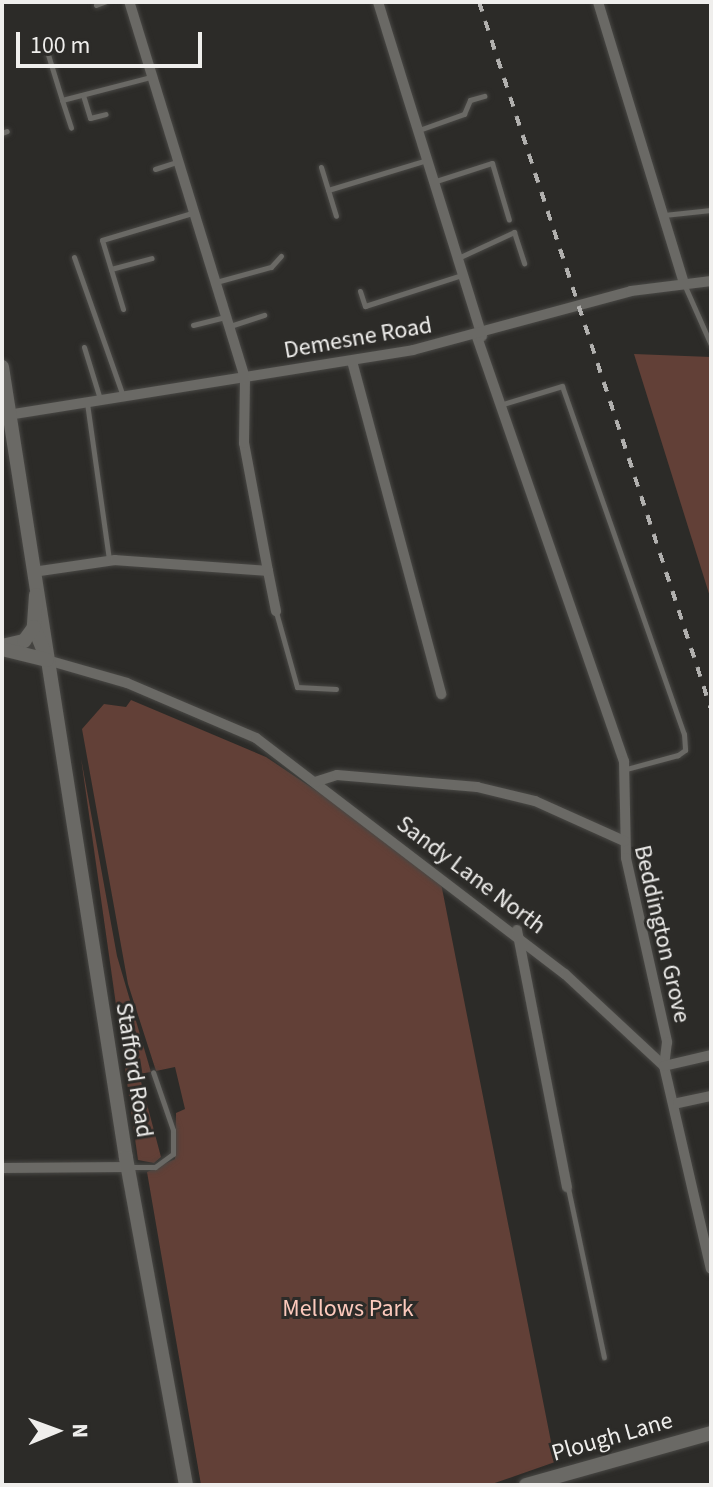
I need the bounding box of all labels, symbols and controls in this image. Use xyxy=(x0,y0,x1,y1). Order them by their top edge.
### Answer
scale bar xyxy=(20,16,206,66)
text: 100 m xyxy=(30,28,90,63)
street label: Demesne Road xyxy=(282,311,434,365)
street label: Sandy Lane North xyxy=(391,810,551,940)
street label: Beddington Grove xyxy=(628,842,696,1026)
street label: Stafford Road xyxy=(109,1000,159,1140)
park label: Mellows Park xyxy=(282,1295,414,1323)
north arrow xyxy=(16,1391,96,1471)
street label: Plough Lane xyxy=(548,1406,676,1468)
text: N xyxy=(64,1423,96,1438)

